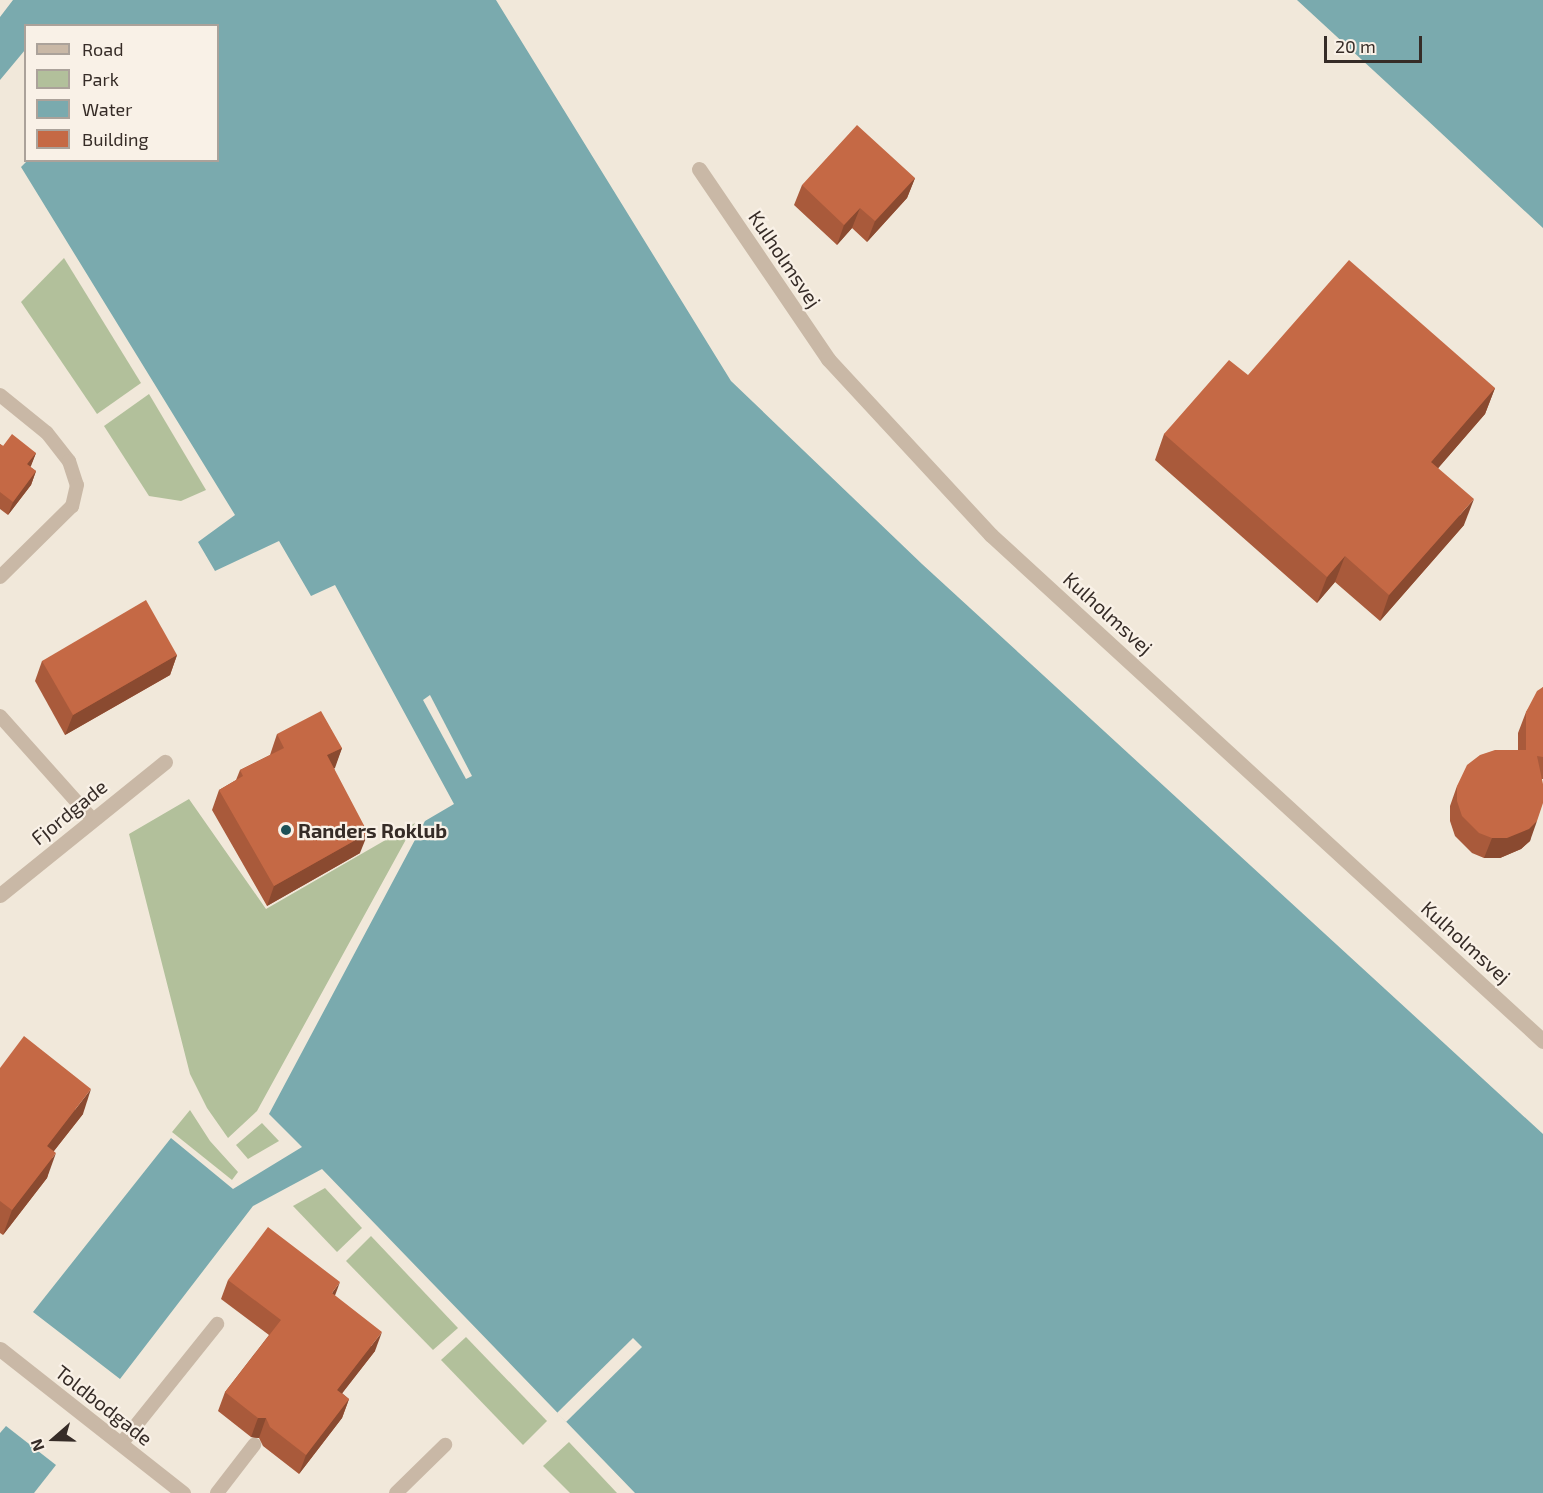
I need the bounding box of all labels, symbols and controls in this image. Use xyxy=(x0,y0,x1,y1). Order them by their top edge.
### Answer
legend xyxy=(24,24,219,162)
scale bar xyxy=(1327,24,1424,62)
text: 20 m xyxy=(1335,35,1376,57)
text: Road xyxy=(82,38,123,60)
text: Park xyxy=(82,68,119,90)
text: Water xyxy=(82,98,132,120)
text: Building xyxy=(82,128,149,150)
street label: Kulholmsvej xyxy=(744,206,826,312)
street label: Kulholmsvej xyxy=(1058,567,1158,659)
street label: Fjordgade xyxy=(26,774,112,850)
place label: Randers Roklub xyxy=(298,818,447,842)
marker: Randers Roklub xyxy=(279,823,293,837)
street label: Kulholmsvej xyxy=(1416,896,1516,988)
street label: Toldbodgade xyxy=(51,1360,157,1450)
north arrow xyxy=(24,1409,84,1469)
text: N xyxy=(26,1437,48,1454)

